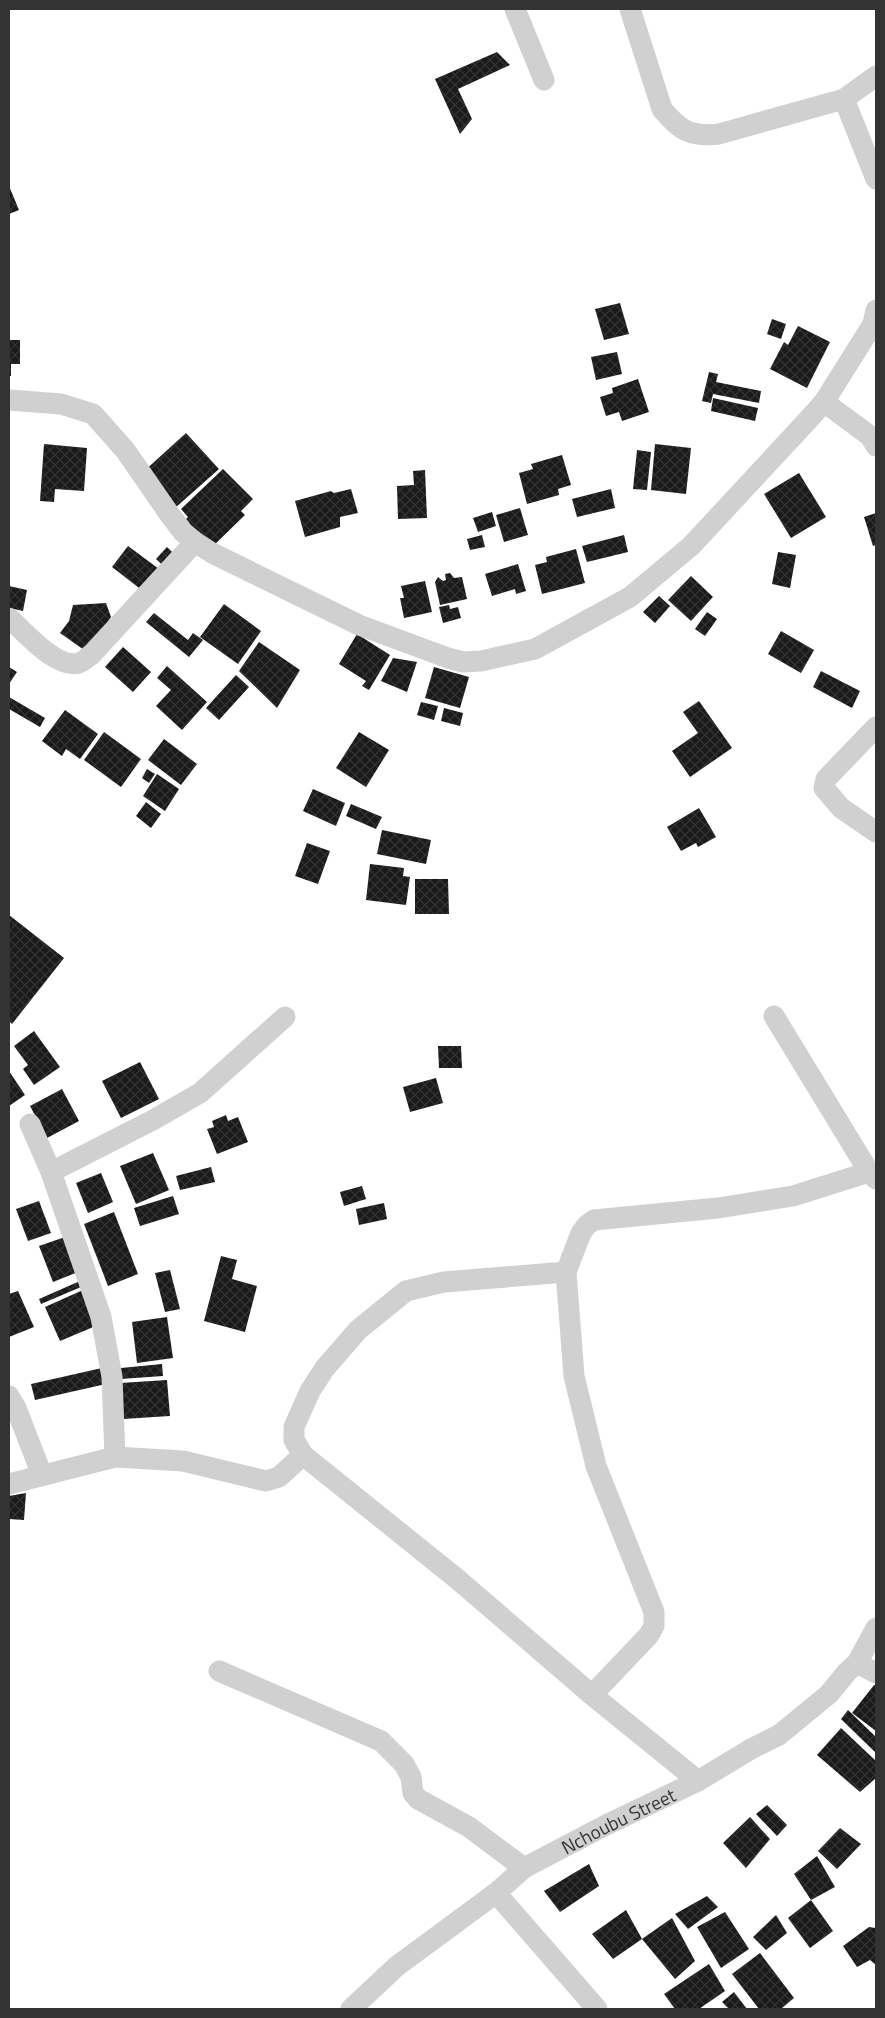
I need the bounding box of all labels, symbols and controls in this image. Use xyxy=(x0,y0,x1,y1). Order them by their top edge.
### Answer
street label: Nchoubu Street xyxy=(555,1779,680,1861)

